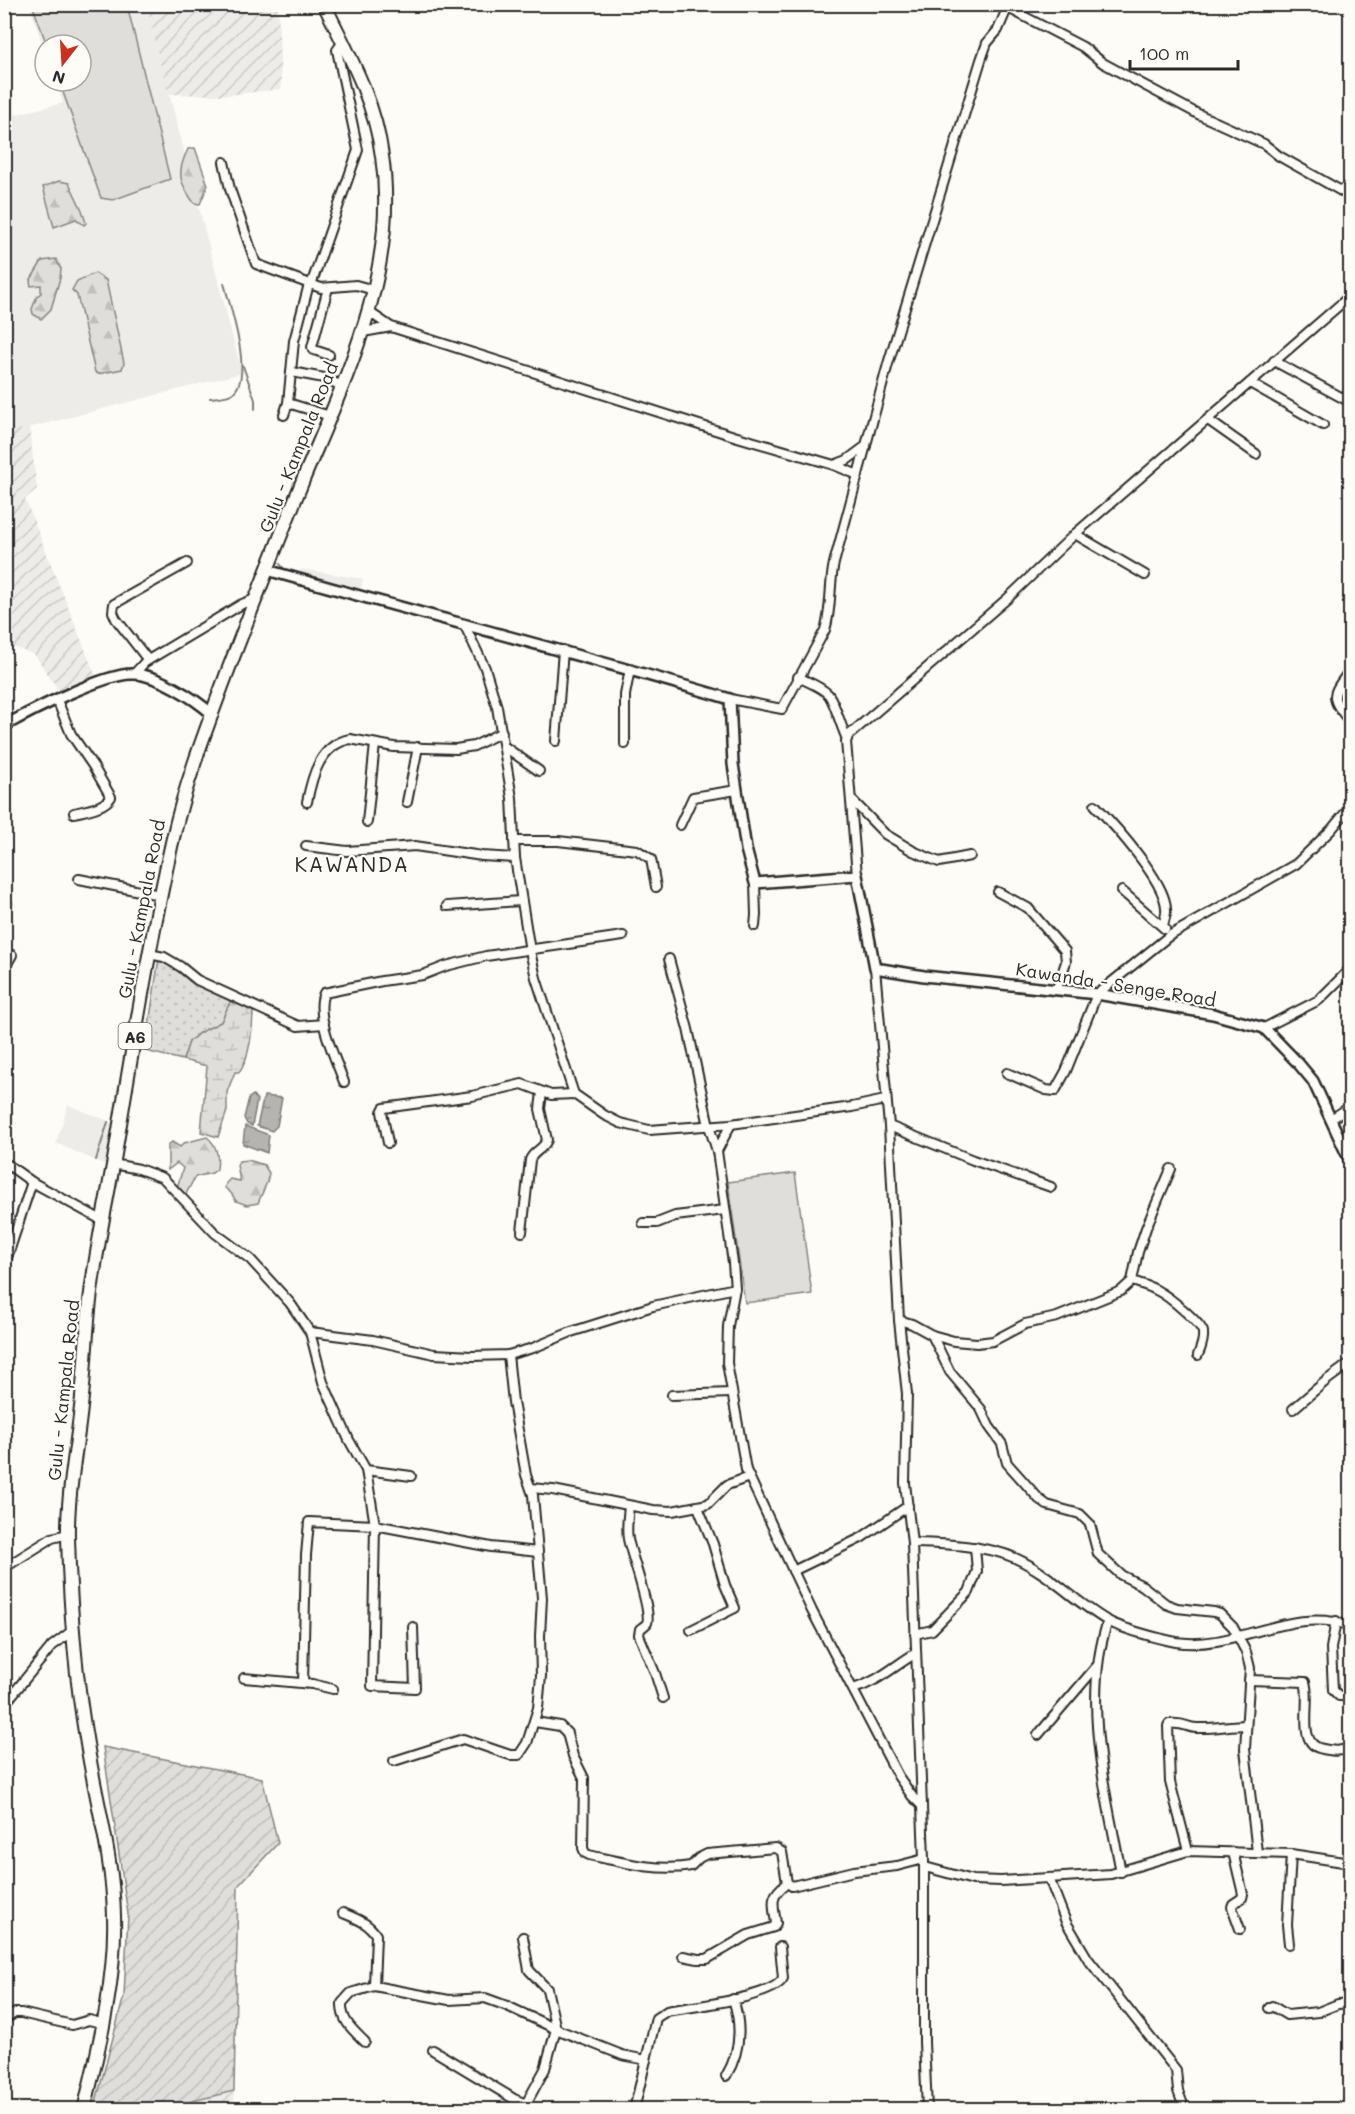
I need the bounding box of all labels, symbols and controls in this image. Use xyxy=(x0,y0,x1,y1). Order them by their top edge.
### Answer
north arrow xyxy=(33,33,93,93)
scale bar xyxy=(1130,33,1238,71)
text: 100 m xyxy=(1139,41,1189,65)
text: N xyxy=(50,66,67,90)
street label: Gulu - Kampala Road xyxy=(253,358,343,536)
street label: Gulu - Kampala Road xyxy=(112,817,170,1001)
district label: KAWANDA xyxy=(294,850,410,877)
street label: Kawanda - Senge Road xyxy=(1014,956,1218,1012)
road number: A6 xyxy=(118,1023,152,1049)
street label: Gulu - Kampala Road xyxy=(42,1298,84,1482)

